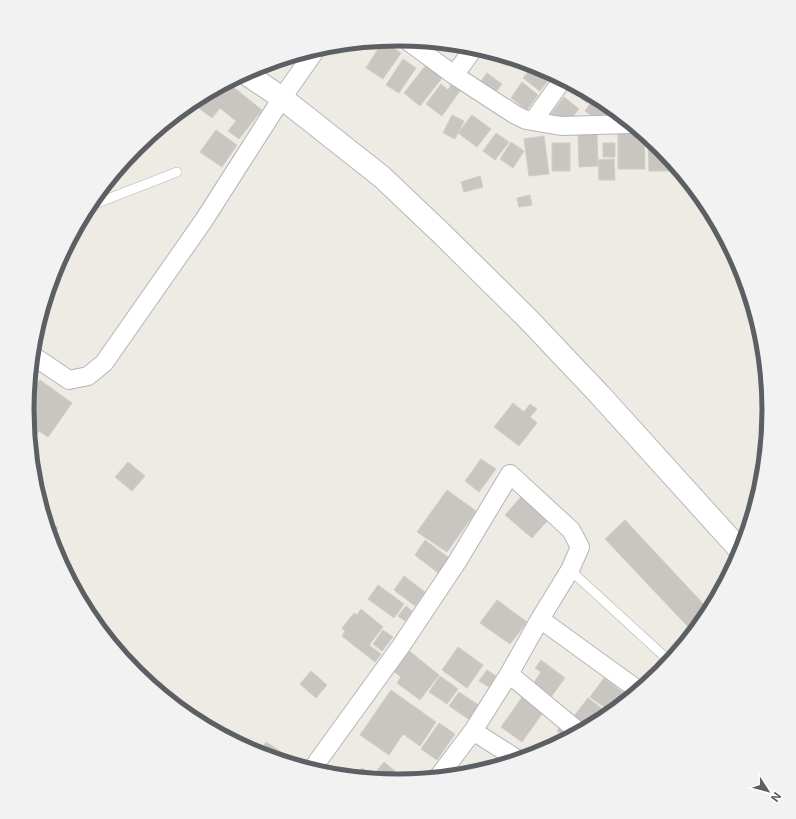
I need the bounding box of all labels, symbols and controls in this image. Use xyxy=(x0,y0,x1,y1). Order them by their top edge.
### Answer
north arrow xyxy=(748,771,788,811)
text: N xyxy=(768,789,784,804)

